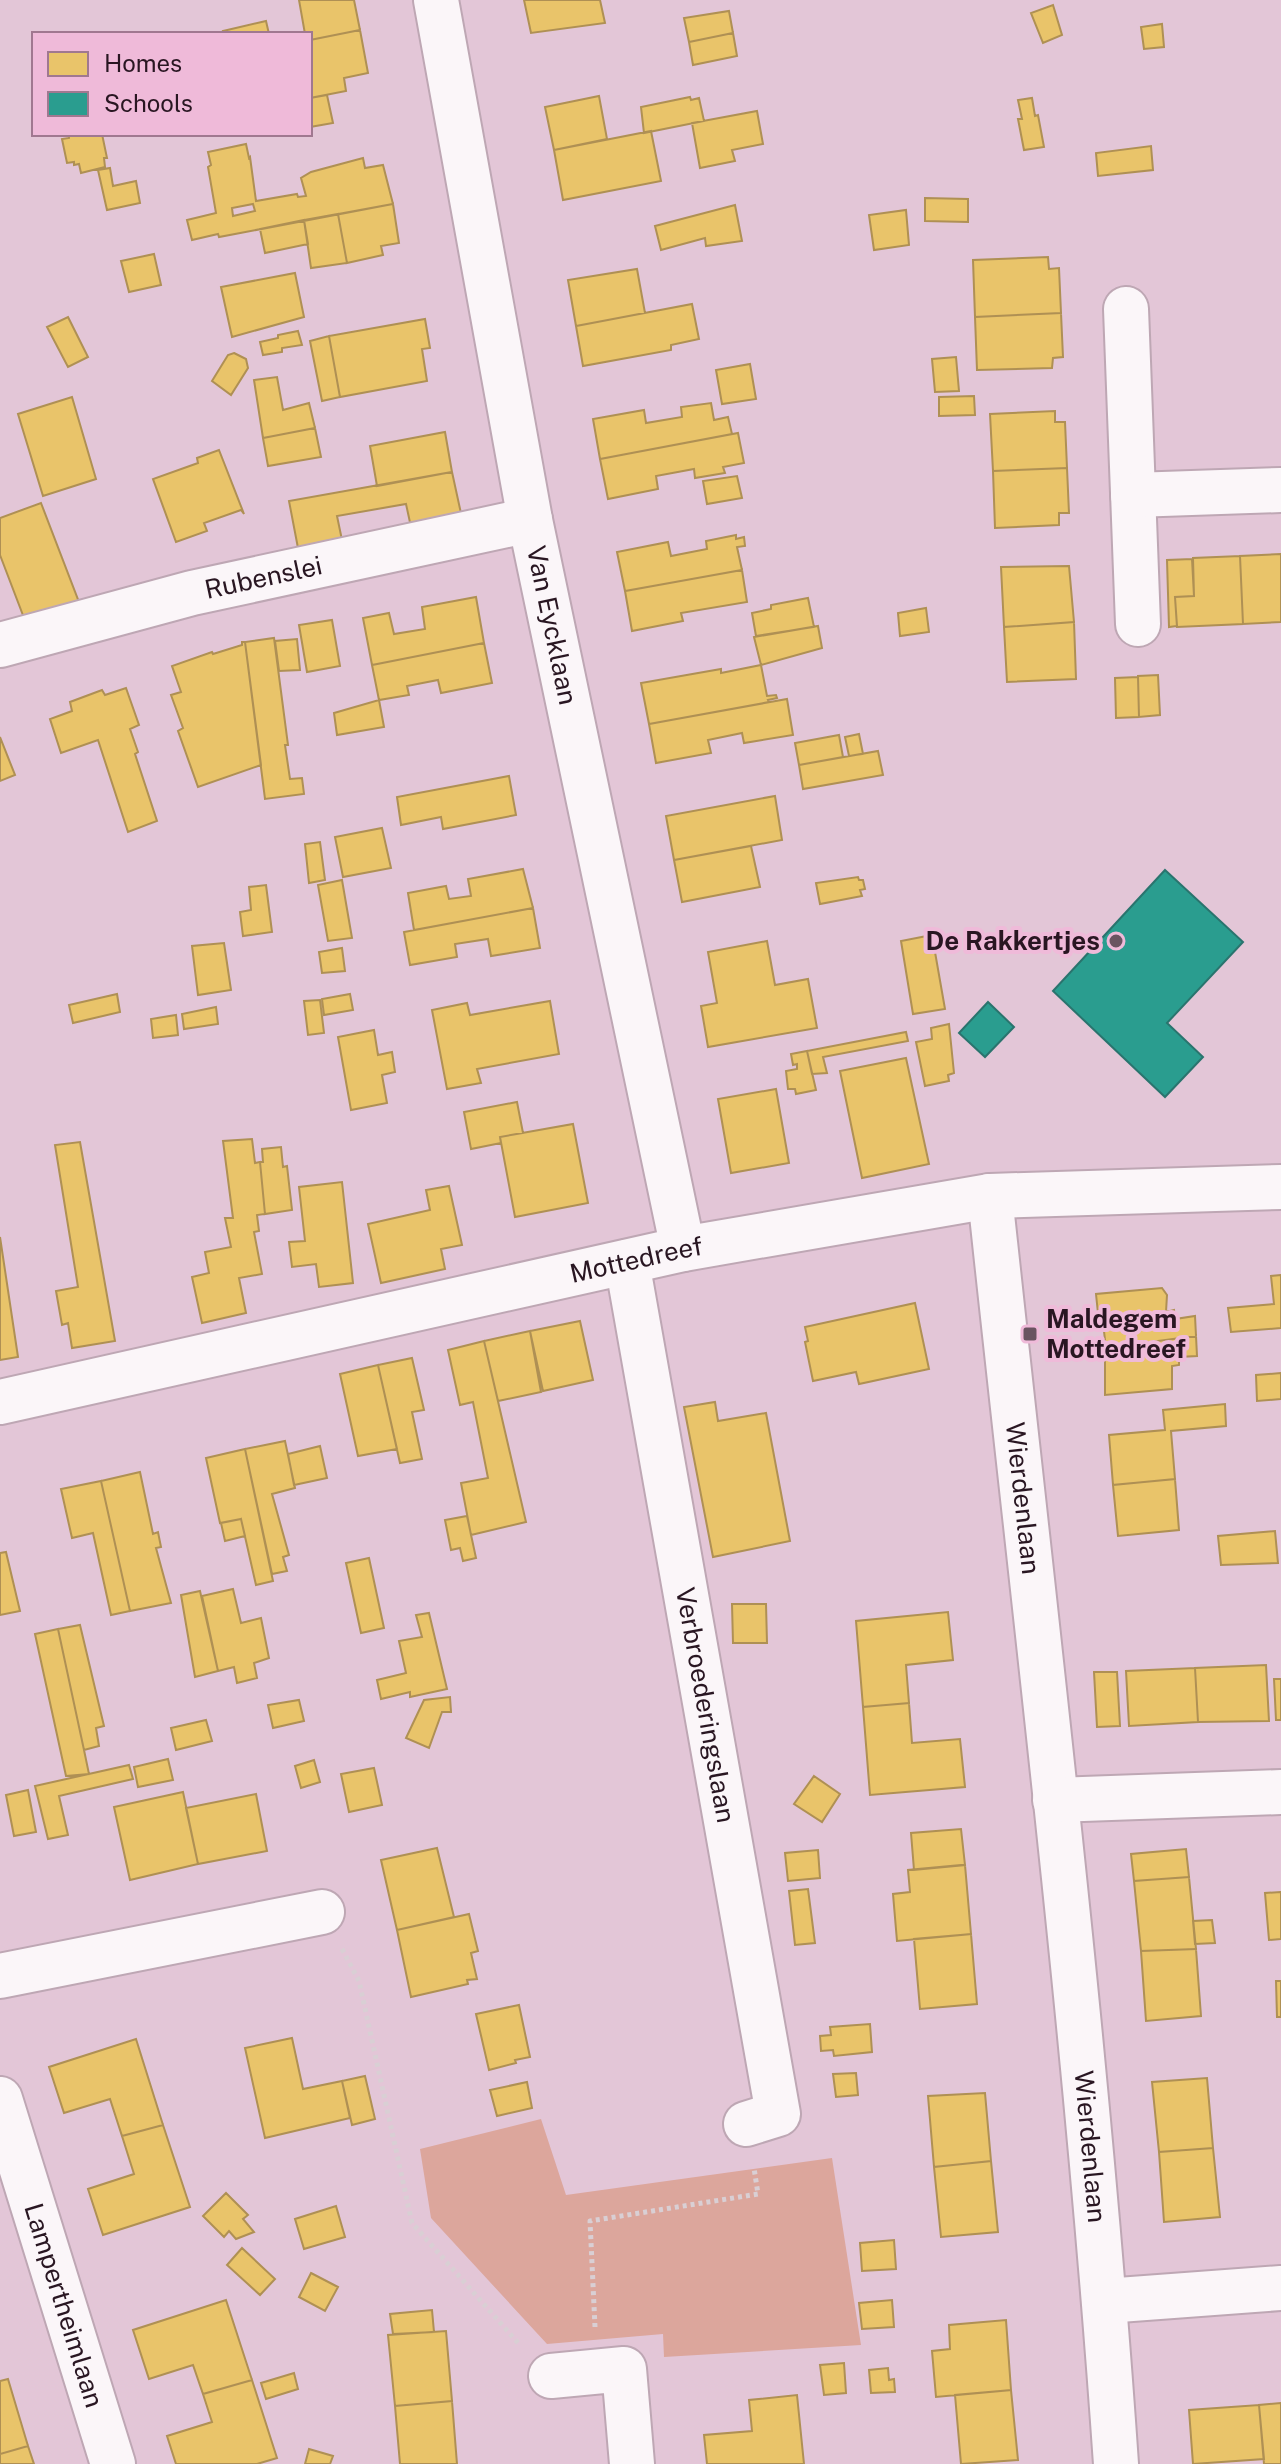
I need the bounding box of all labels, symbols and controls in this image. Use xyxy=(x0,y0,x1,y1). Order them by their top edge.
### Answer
legend xyxy=(32,32,312,136)
text: Homes xyxy=(104,49,182,77)
text: Schools xyxy=(104,89,193,117)
street label: Van Eycklaan xyxy=(521,543,584,707)
street label: Rubenslei xyxy=(202,549,325,605)
place label: De Rakkertjes xyxy=(926,925,1100,956)
marker: De Rakkertjes xyxy=(1107,932,1125,950)
street label: Mottedreef xyxy=(567,1230,705,1289)
place label: Maldegem Mottedreef xyxy=(1046,1303,1186,1364)
marker: Maldegem Mottedreef xyxy=(1021,1325,1039,1343)
street label: Wierdenlaan xyxy=(1000,1421,1047,1576)
street label: Verbroederingslaan xyxy=(670,1585,742,1825)
street label: Wierdenlaan xyxy=(1068,2069,1113,2224)
street label: Lampertheimlaan xyxy=(18,2199,111,2411)

